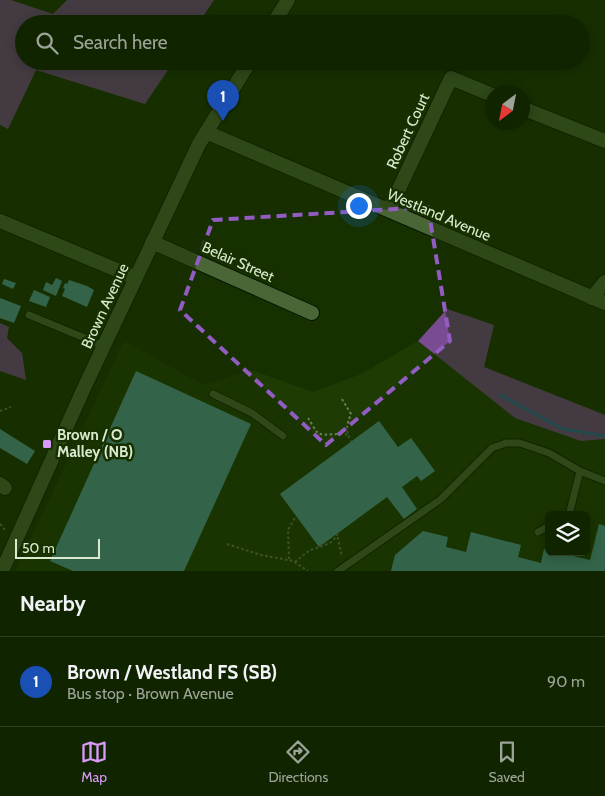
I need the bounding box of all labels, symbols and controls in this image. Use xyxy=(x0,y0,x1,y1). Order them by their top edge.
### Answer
search box xyxy=(15,15,590,70)
icon: search xyxy=(33,29,61,57)
text: Search here xyxy=(73,31,167,54)
pin: 1 xyxy=(207,80,239,121)
north arrow xyxy=(485,85,530,130)
street label: Robert Court xyxy=(383,90,433,172)
street label: Westland Avenue xyxy=(384,185,494,245)
your location xyxy=(346,193,372,219)
street label: Belair Street xyxy=(199,238,277,286)
street label: Brown Avenue xyxy=(77,260,133,351)
place label: Brown / O Malley (NB) xyxy=(57,426,133,461)
marker: Brown / O Malley (NB) xyxy=(41,438,53,450)
map controls xyxy=(545,511,590,556)
button: layers xyxy=(545,511,590,556)
scale bar xyxy=(15,536,100,559)
text: 50 m xyxy=(22,539,55,557)
text: Nearby xyxy=(20,591,86,616)
text: Brown / Westland FS (SB) xyxy=(67,661,277,684)
text: 1 xyxy=(33,672,39,691)
text: 90 m xyxy=(547,672,585,691)
text: Bus stop · Brown Avenue xyxy=(67,684,234,703)
tab: Map xyxy=(80,738,108,786)
tab: Directions xyxy=(268,738,328,786)
tab: Saved xyxy=(488,738,525,786)

